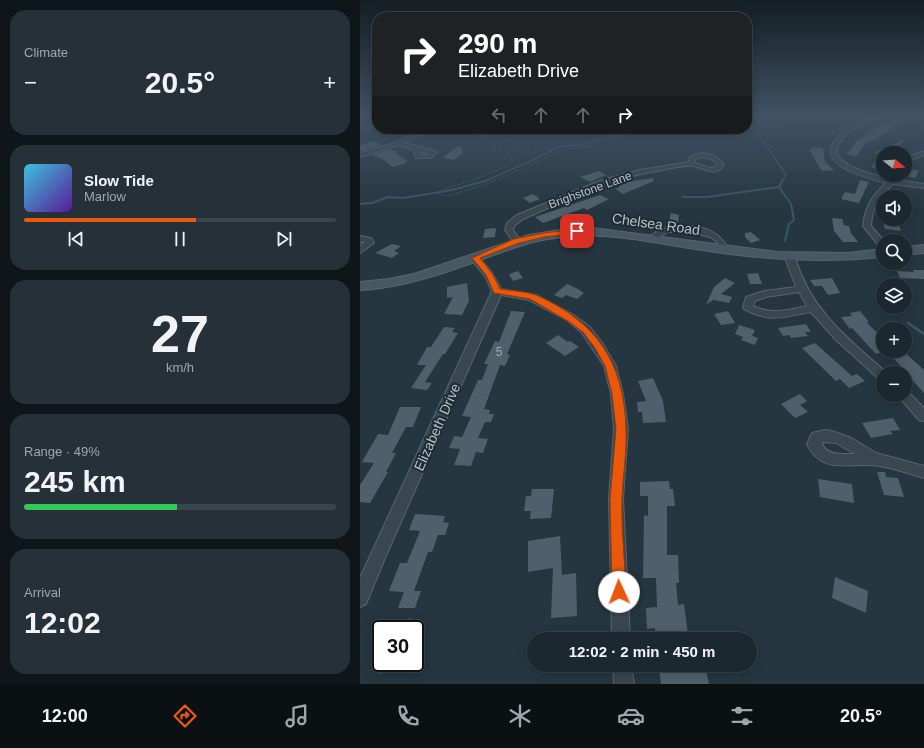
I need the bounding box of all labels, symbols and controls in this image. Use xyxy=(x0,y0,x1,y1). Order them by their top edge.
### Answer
icon: right xyxy=(392,28,444,80)
text: 290 m xyxy=(458,28,537,59)
text: Climate xyxy=(24,45,68,60)
text: Elizabeth Drive xyxy=(458,61,579,81)
text: 20.5° xyxy=(145,66,215,99)
text: − xyxy=(24,70,37,95)
text: + xyxy=(323,70,336,95)
icon: left xyxy=(488,104,510,126)
icon: ahead xyxy=(530,104,552,126)
icon: ahead xyxy=(572,104,594,126)
icon: right xyxy=(614,104,636,126)
north arrow xyxy=(876,146,912,182)
map controls xyxy=(876,146,912,402)
street label: Brighstone Lane xyxy=(547,168,634,212)
text: Slow Tide xyxy=(84,172,154,189)
text: Marlow xyxy=(84,189,126,204)
button: sound xyxy=(876,190,912,226)
street label: Chelsea Road xyxy=(611,210,701,238)
pin xyxy=(560,214,594,248)
icon: arrive xyxy=(566,220,588,242)
icon: previous xyxy=(65,228,87,250)
icon: pause xyxy=(169,228,191,250)
icon: next xyxy=(273,228,295,250)
button: search xyxy=(876,234,912,270)
button: layers xyxy=(876,278,912,314)
text: 27 xyxy=(151,305,209,363)
button: + xyxy=(876,322,912,358)
house number: 5 xyxy=(496,345,503,359)
text: km/h xyxy=(166,360,194,375)
button: − xyxy=(876,366,912,402)
street label: Elizabeth Drive xyxy=(411,381,464,473)
text: Range · 49% xyxy=(24,444,100,459)
text: 245 km xyxy=(24,465,126,498)
position arrow xyxy=(598,571,640,613)
text: Arrival xyxy=(24,585,61,600)
text: 12:02 xyxy=(24,606,101,639)
speed limit sign: 30 xyxy=(372,620,424,672)
text: 12:02 · 2 min · 450 m xyxy=(569,643,715,660)
icon: directions xyxy=(171,702,199,730)
icon: music xyxy=(283,702,311,730)
icon: phone xyxy=(394,702,422,730)
icon: climate xyxy=(506,702,534,730)
icon: car xyxy=(617,702,645,730)
icon: filters xyxy=(728,702,756,730)
text: 12:00 xyxy=(42,706,88,726)
text: 20.5° xyxy=(840,706,882,726)

